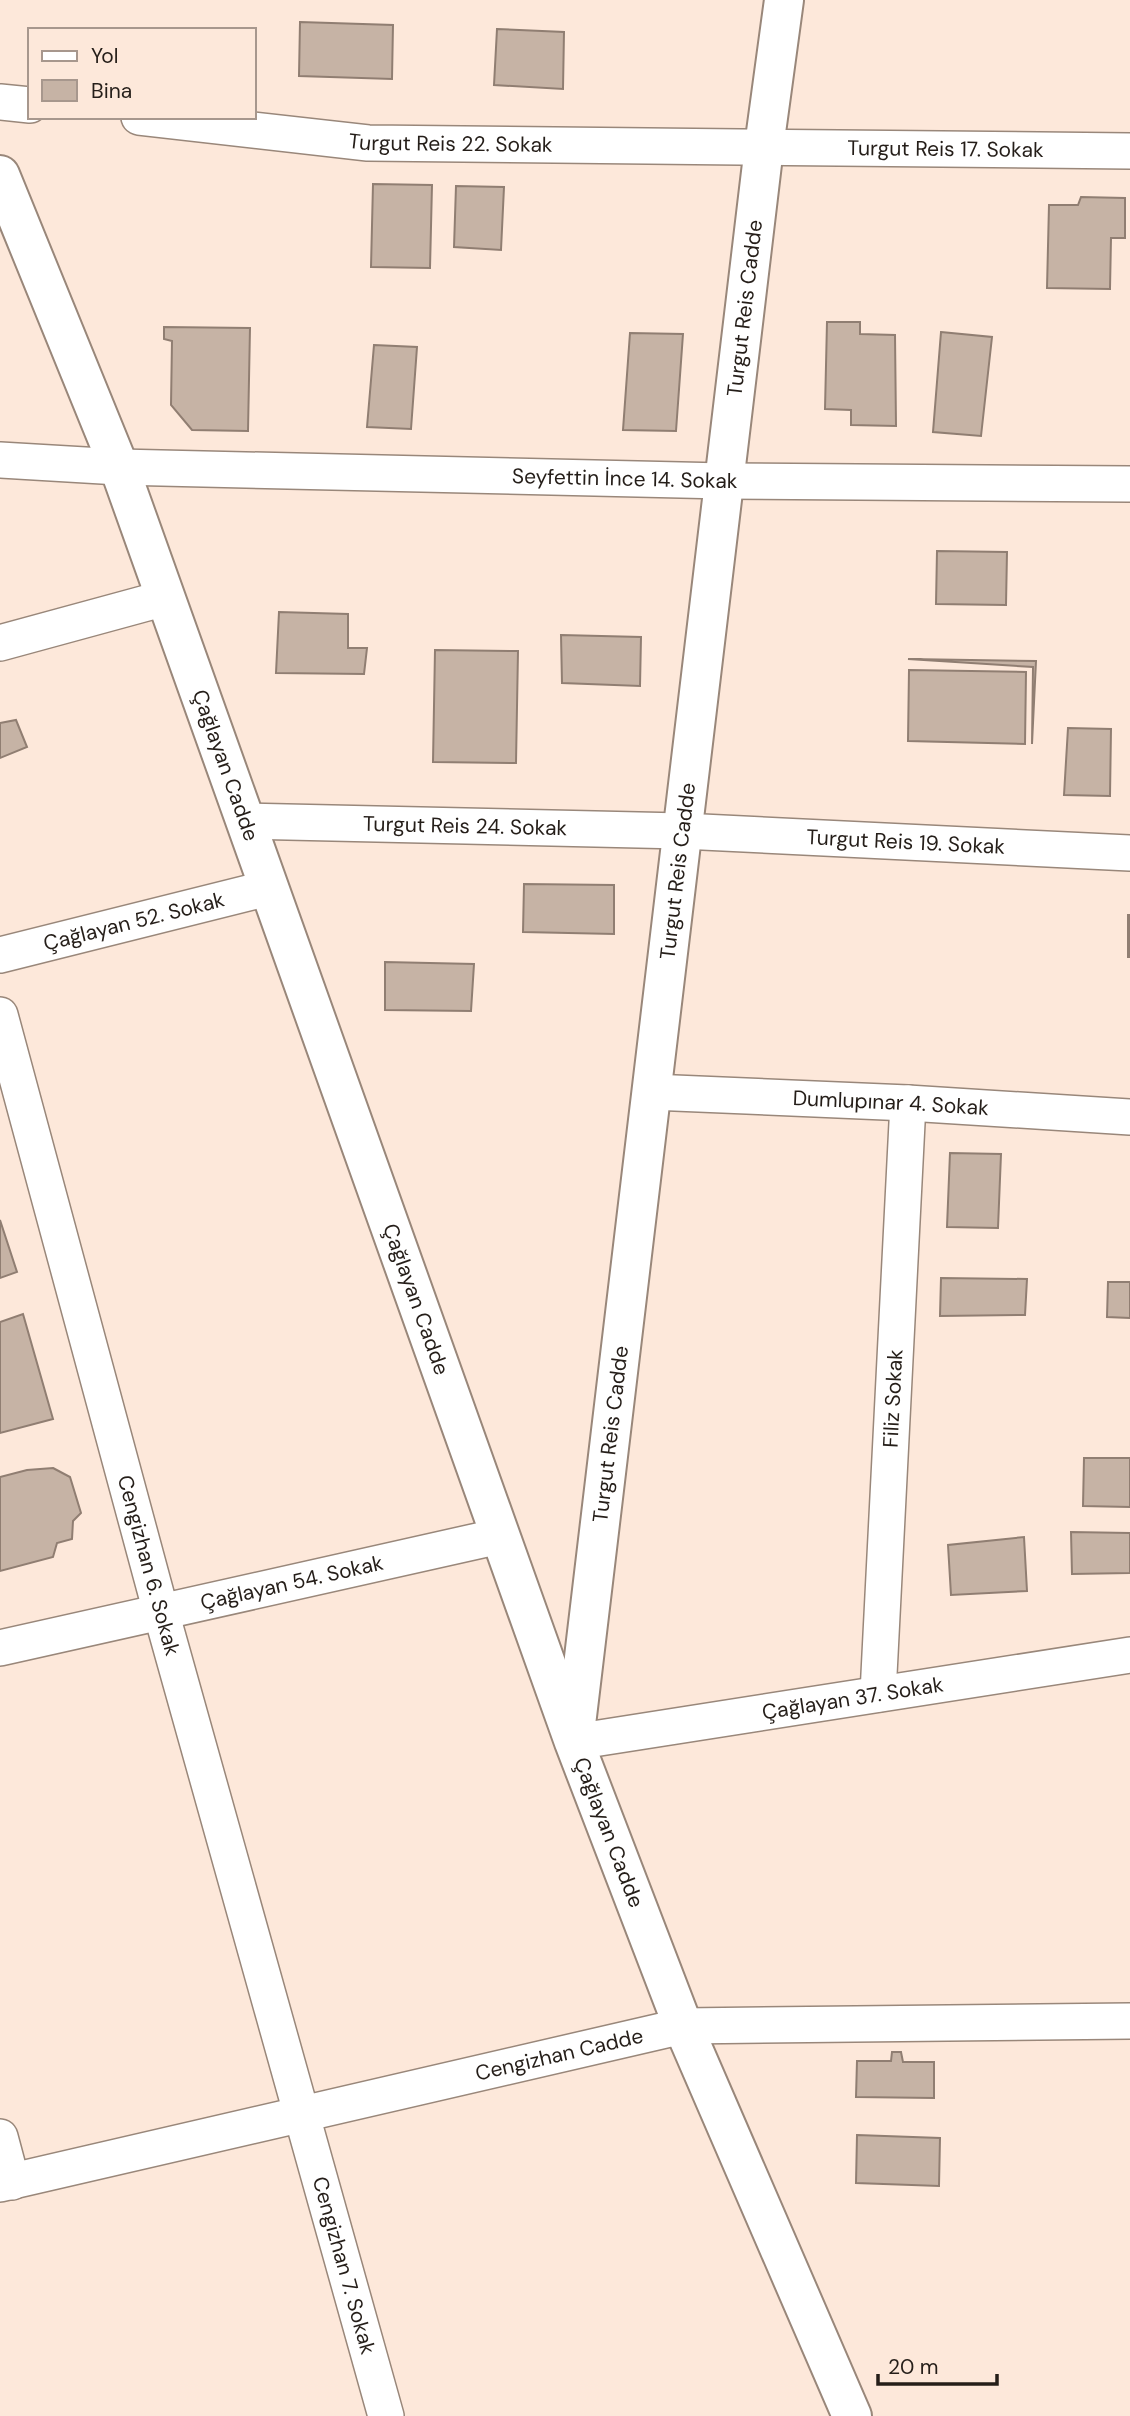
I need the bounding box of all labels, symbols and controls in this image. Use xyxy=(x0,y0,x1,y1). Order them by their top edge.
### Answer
legend xyxy=(28,28,256,119)
text: Yol xyxy=(91,42,119,70)
text: Bina xyxy=(91,77,132,105)
street label: Turgut Reis 22. Sokak xyxy=(347,127,553,159)
street label: Turgut Reis 17. Sokak xyxy=(847,134,1044,164)
street label: Turgut Reis Cadde xyxy=(720,218,769,398)
street label: Seyfettin İnce 14. Sokak xyxy=(512,462,738,495)
street label: Çağlayan Cadde xyxy=(186,686,265,845)
street label: Turgut Reis Cadde xyxy=(653,781,702,961)
street label: Turgut Reis 24. Sokak xyxy=(362,810,568,842)
street label: Turgut Reis 19. Sokak xyxy=(806,823,1006,861)
street label: Çağlayan 52. Sokak xyxy=(40,885,228,958)
street label: Dumlupınar 4. Sokak xyxy=(792,1084,990,1122)
street label: Çağlayan Cadde xyxy=(376,1220,456,1379)
street label: Turgut Reis Cadde xyxy=(586,1344,635,1524)
street label: Filiz Sokak xyxy=(877,1348,910,1448)
street label: Cengizhan 6. Sokak xyxy=(111,1472,187,1659)
street label: Çağlayan 54. Sokak xyxy=(198,1548,386,1617)
street label: Çağlayan 37. Sokak xyxy=(760,1670,946,1726)
street label: Çağlayan Cadde xyxy=(567,1753,650,1912)
street label: Cengizhan Cadde xyxy=(473,2022,646,2088)
street label: Cengizhan 7. Sokak xyxy=(306,2173,382,2358)
scale bar xyxy=(878,2342,997,2386)
text: 20 m xyxy=(888,2353,939,2381)

